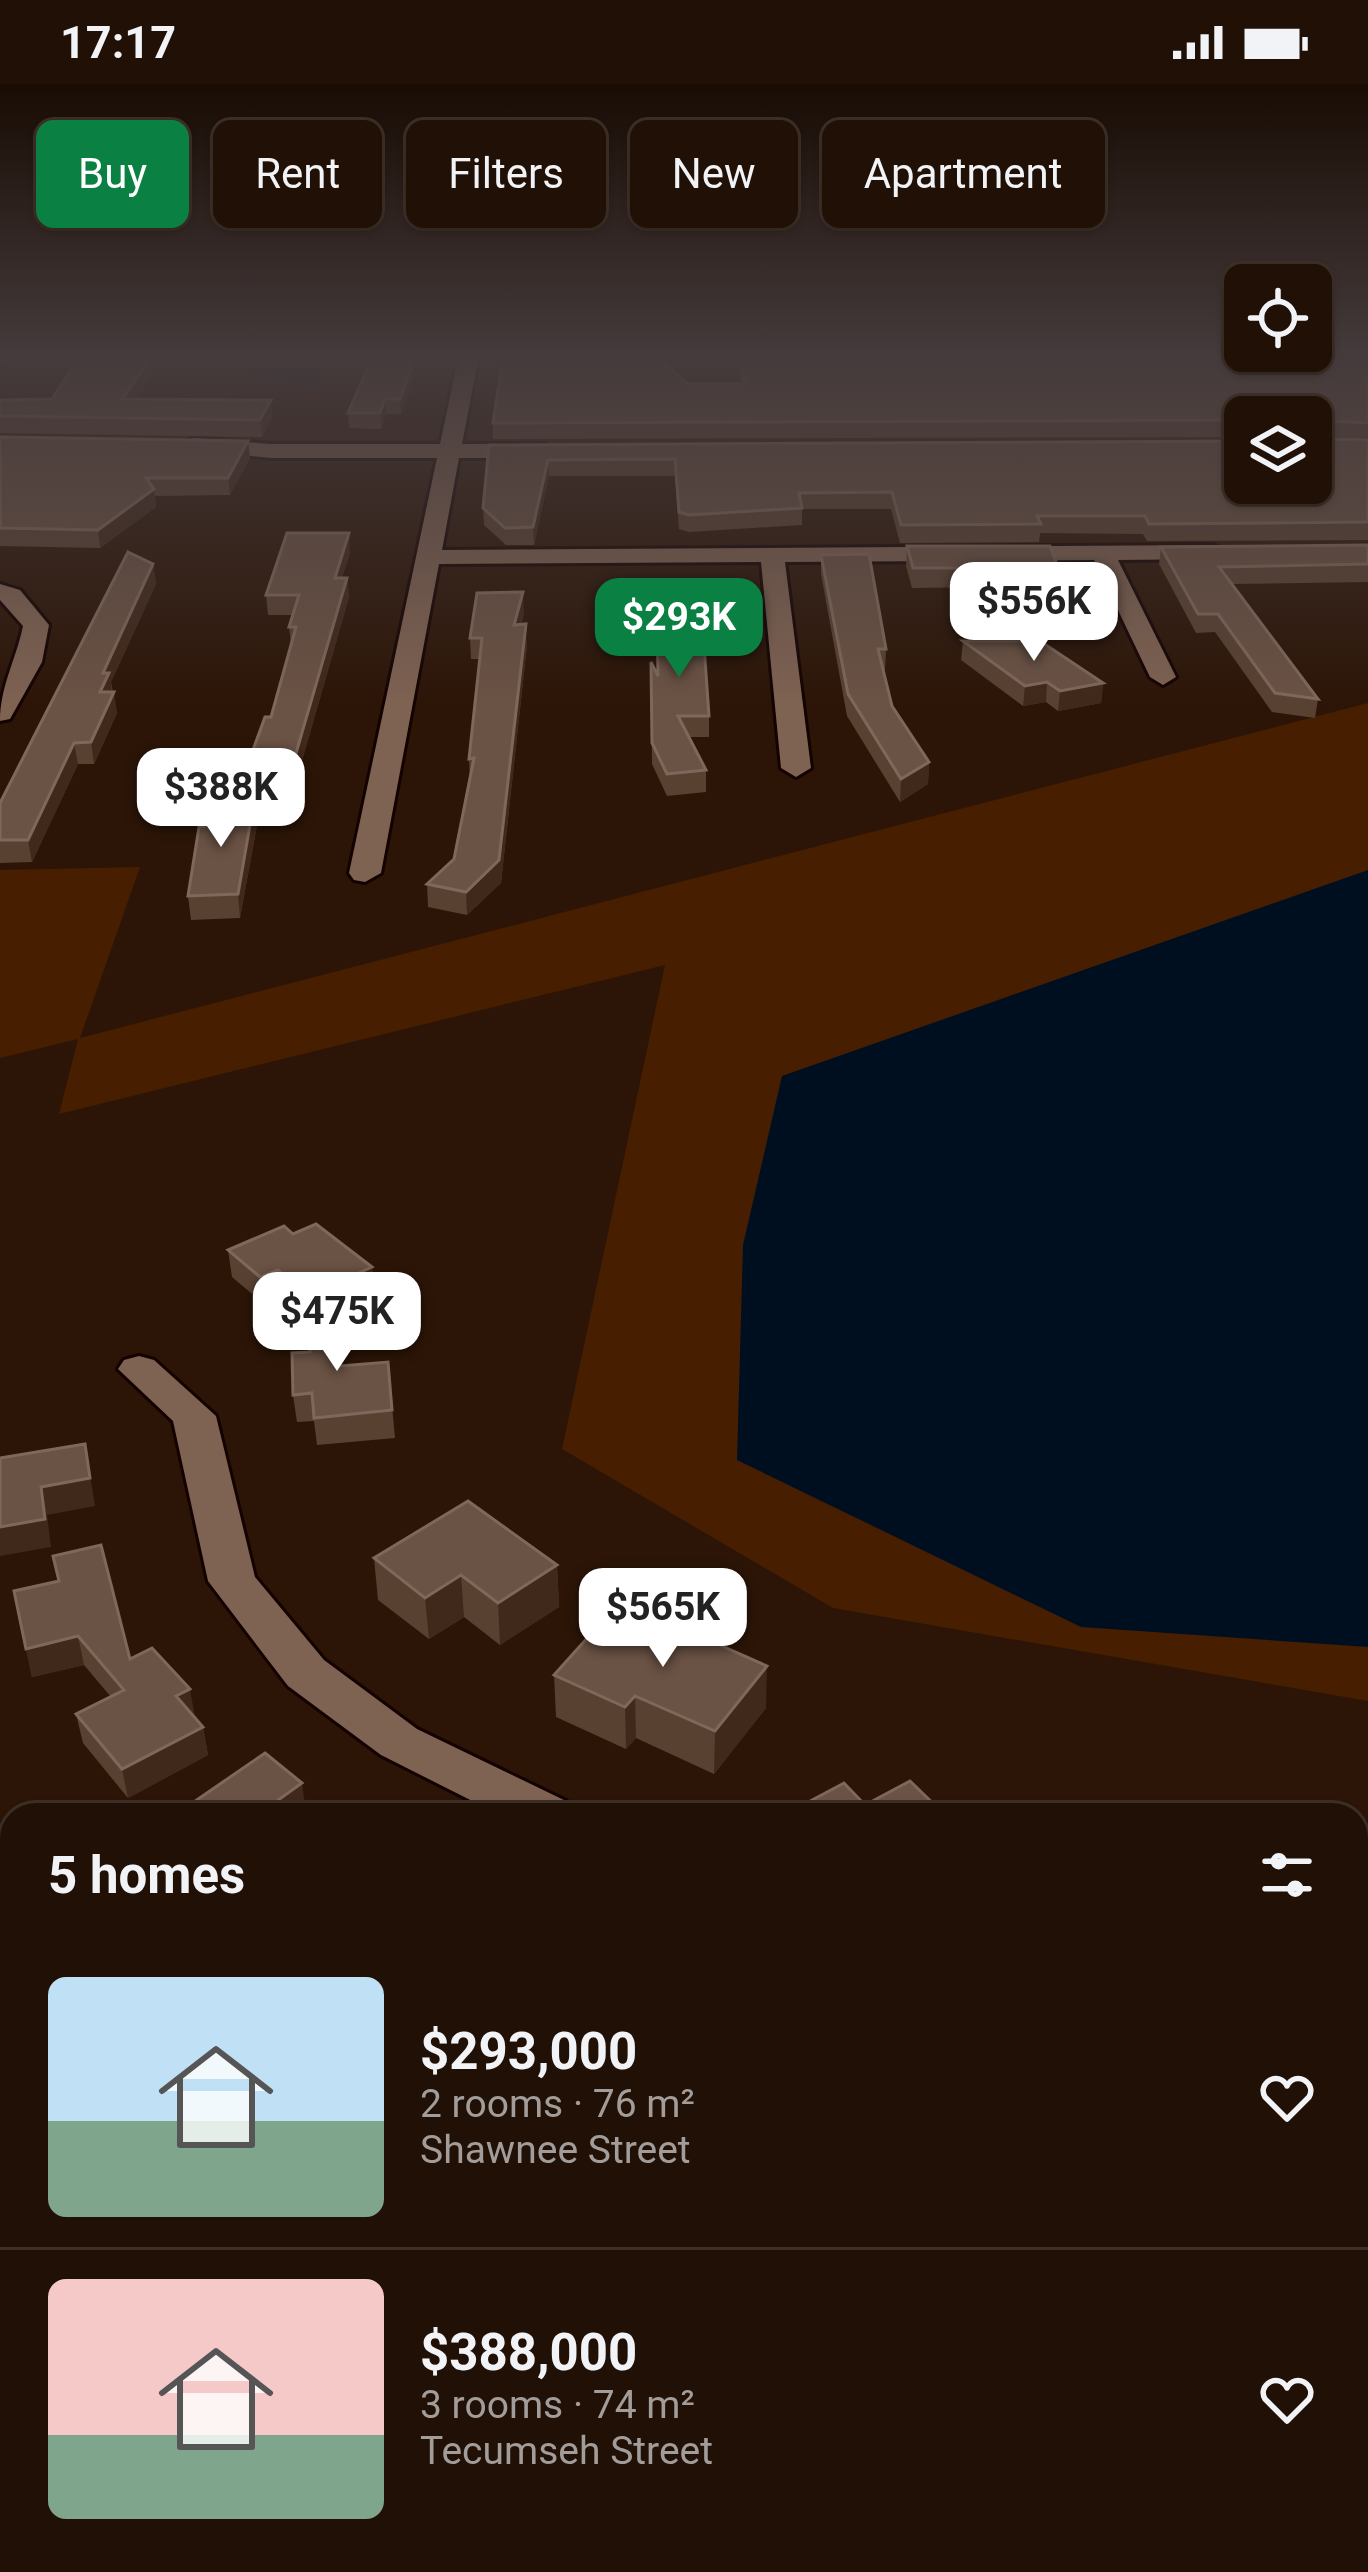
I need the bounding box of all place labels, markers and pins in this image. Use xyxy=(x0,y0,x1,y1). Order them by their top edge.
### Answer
pin: $556K xyxy=(950,562,1118,664)
pin: $293K xyxy=(595,578,763,680)
pin: $388K xyxy=(137,748,305,850)
pin: $475K xyxy=(253,1272,421,1374)
pin: $565K xyxy=(579,1568,747,1670)

